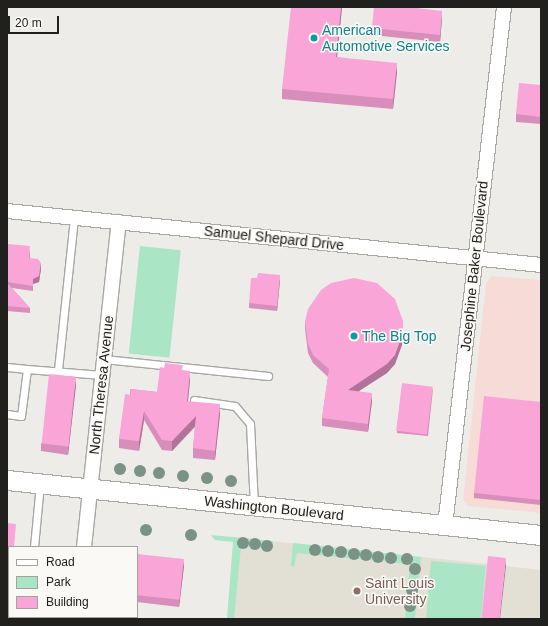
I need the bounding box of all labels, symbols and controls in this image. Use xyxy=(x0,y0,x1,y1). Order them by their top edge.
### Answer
scale bar xyxy=(10,8,61,34)
text: 20 m xyxy=(15,16,42,30)
place label: American Automotive Services xyxy=(322,22,450,54)
marker: American Automotive Services xyxy=(309,33,319,43)
street label: Josephine Baker Boulevard xyxy=(457,180,491,352)
street label: Samuel Shepard Drive xyxy=(203,222,345,254)
street label: North Theresa Avenue xyxy=(85,314,117,456)
place label: The Big Top xyxy=(362,328,437,344)
marker: The Big Top xyxy=(349,331,359,341)
street label: Washington Boulevard xyxy=(203,492,345,524)
legend xyxy=(8,546,138,618)
text: Road xyxy=(46,555,75,569)
text: Park xyxy=(46,575,71,589)
place label: Saint Louis University xyxy=(365,575,434,608)
marker: Saint Louis University xyxy=(352,586,362,596)
text: Building xyxy=(46,595,89,609)

